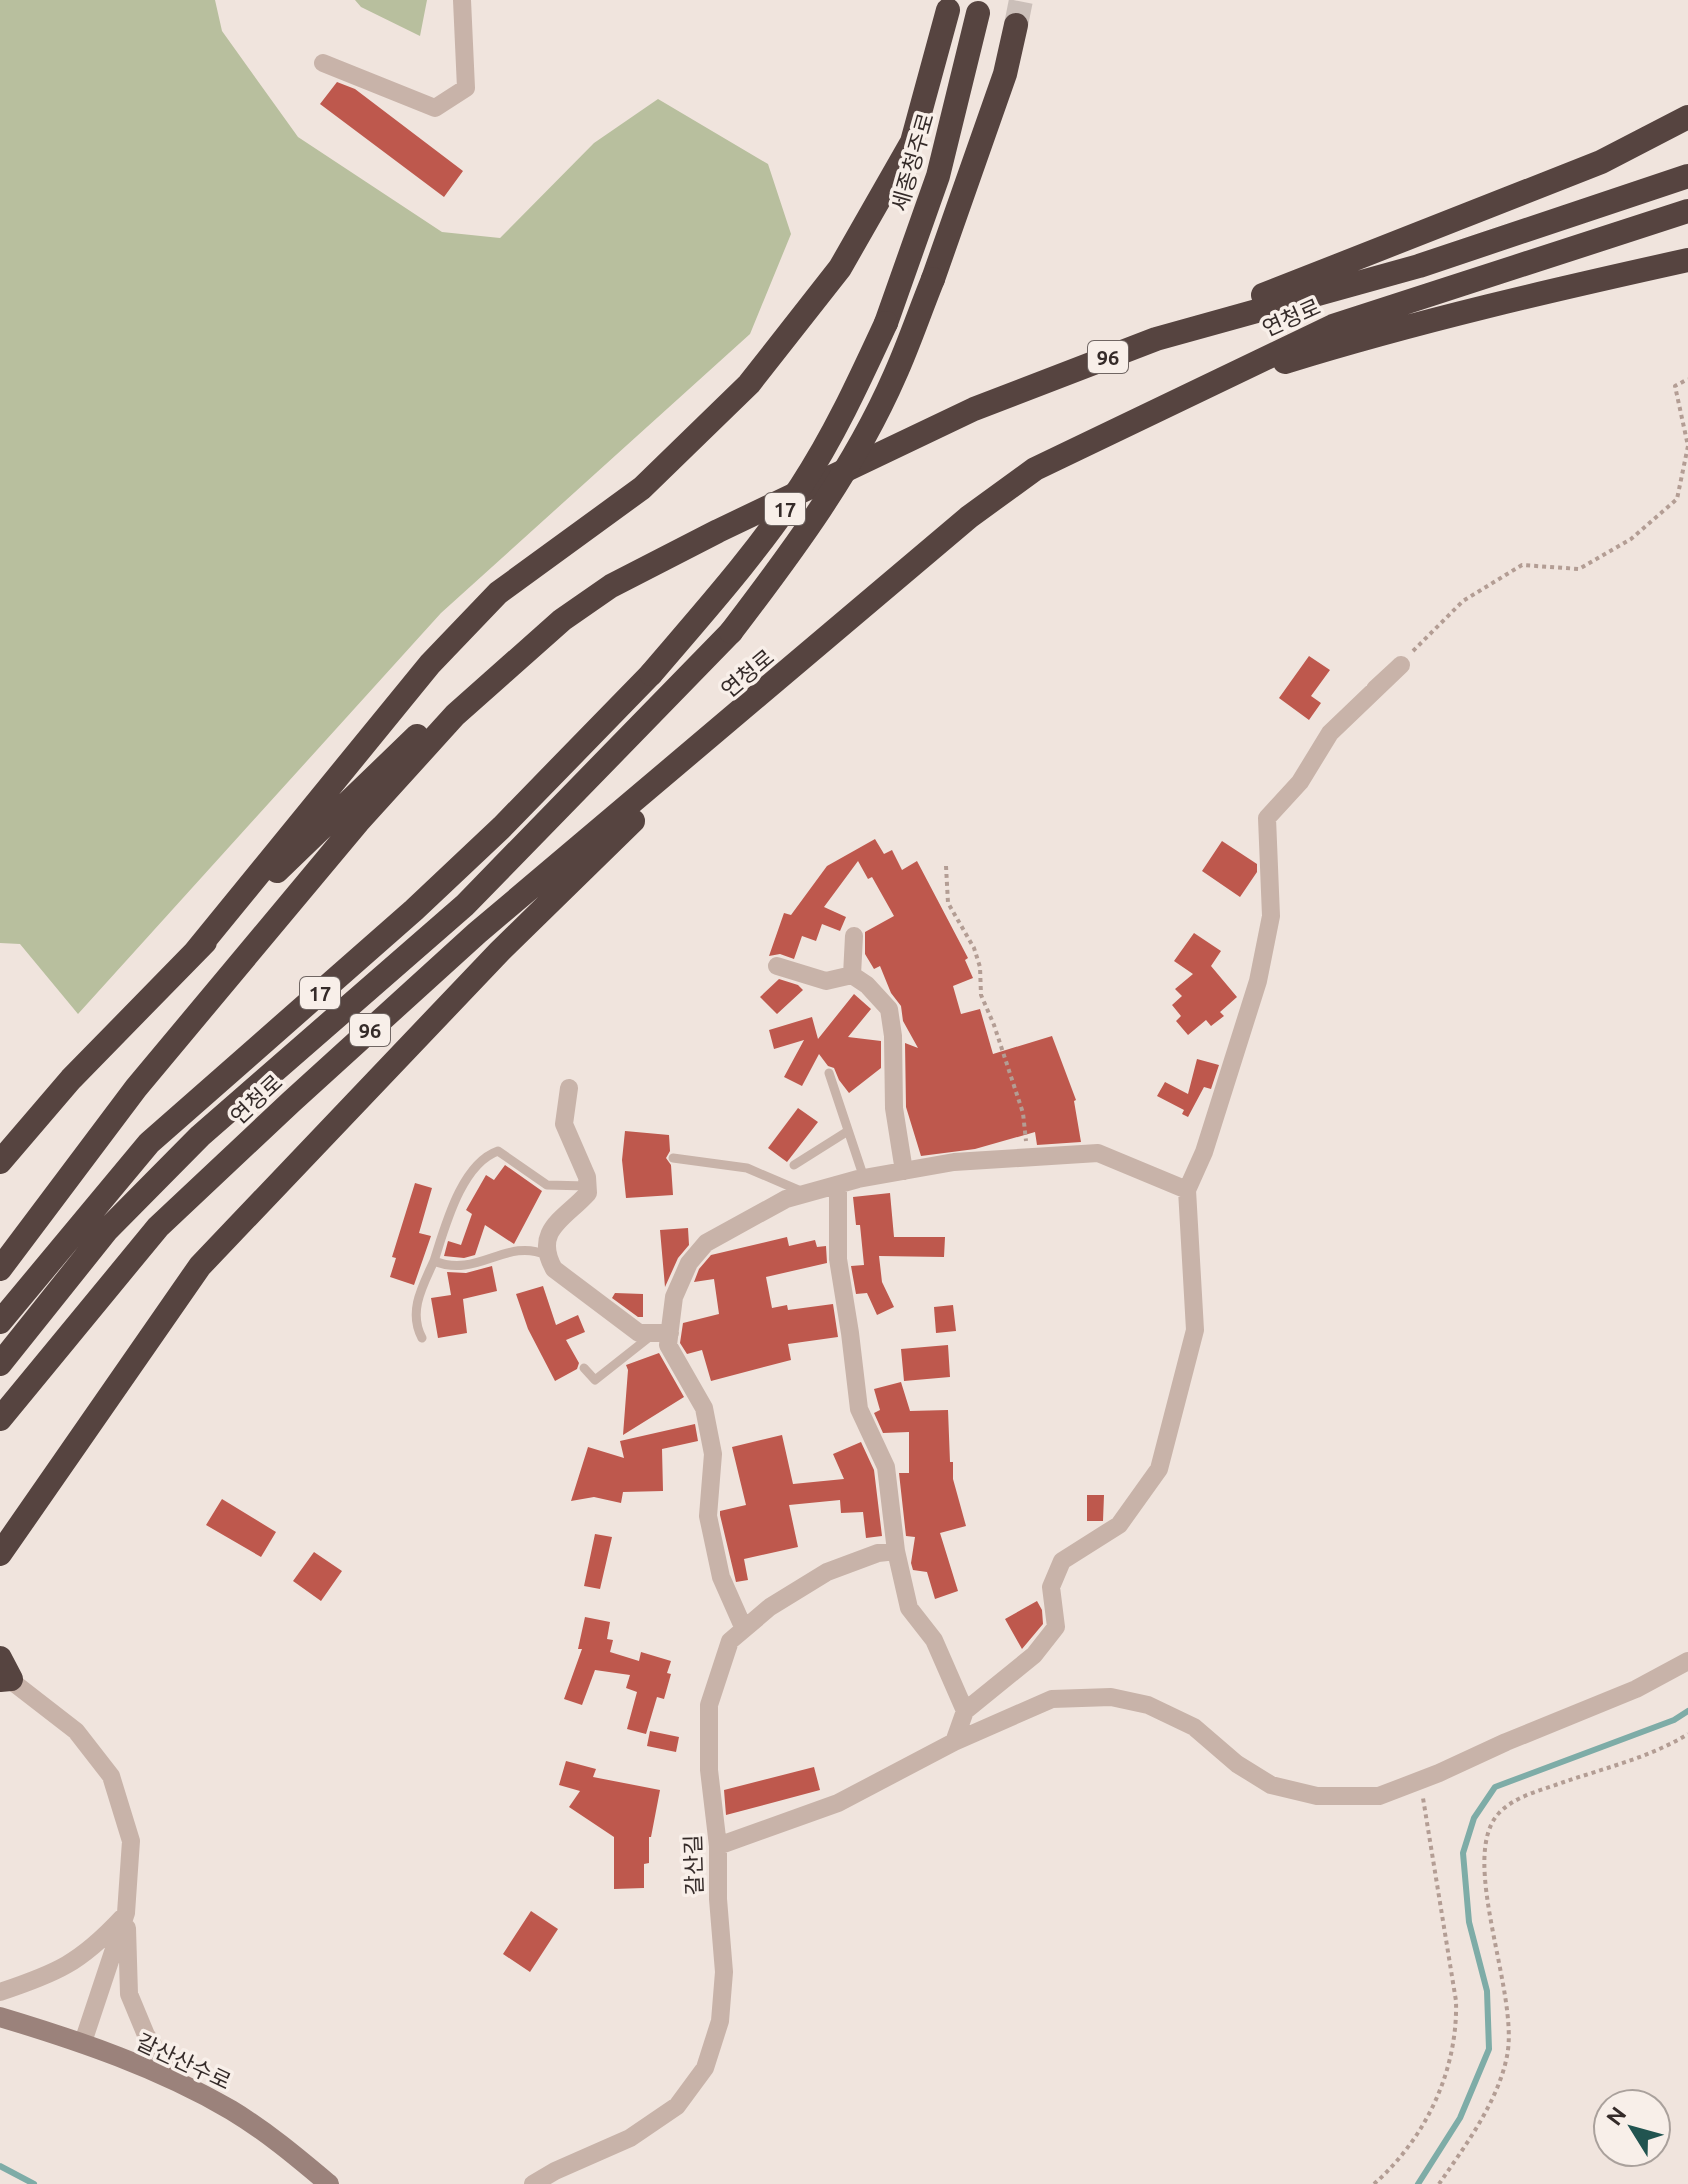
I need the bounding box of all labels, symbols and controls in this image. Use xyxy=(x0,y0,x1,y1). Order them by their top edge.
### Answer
street label: 세종청주로 xyxy=(886,110,938,214)
street label: 연청로 xyxy=(1258,293,1324,341)
road number: 96 xyxy=(1088,341,1128,373)
road number: 17 xyxy=(765,493,805,525)
street label: 연청로 xyxy=(716,644,778,702)
road number: 17 xyxy=(300,977,340,1009)
road number: 96 xyxy=(350,1014,390,1046)
street label: 연청로 xyxy=(225,1069,287,1129)
street label: 갈산길 xyxy=(679,1834,707,1896)
street label: 갈산산수로 xyxy=(133,2028,235,2094)
north arrow xyxy=(1592,2088,1672,2168)
text: N xyxy=(1601,2102,1631,2130)

